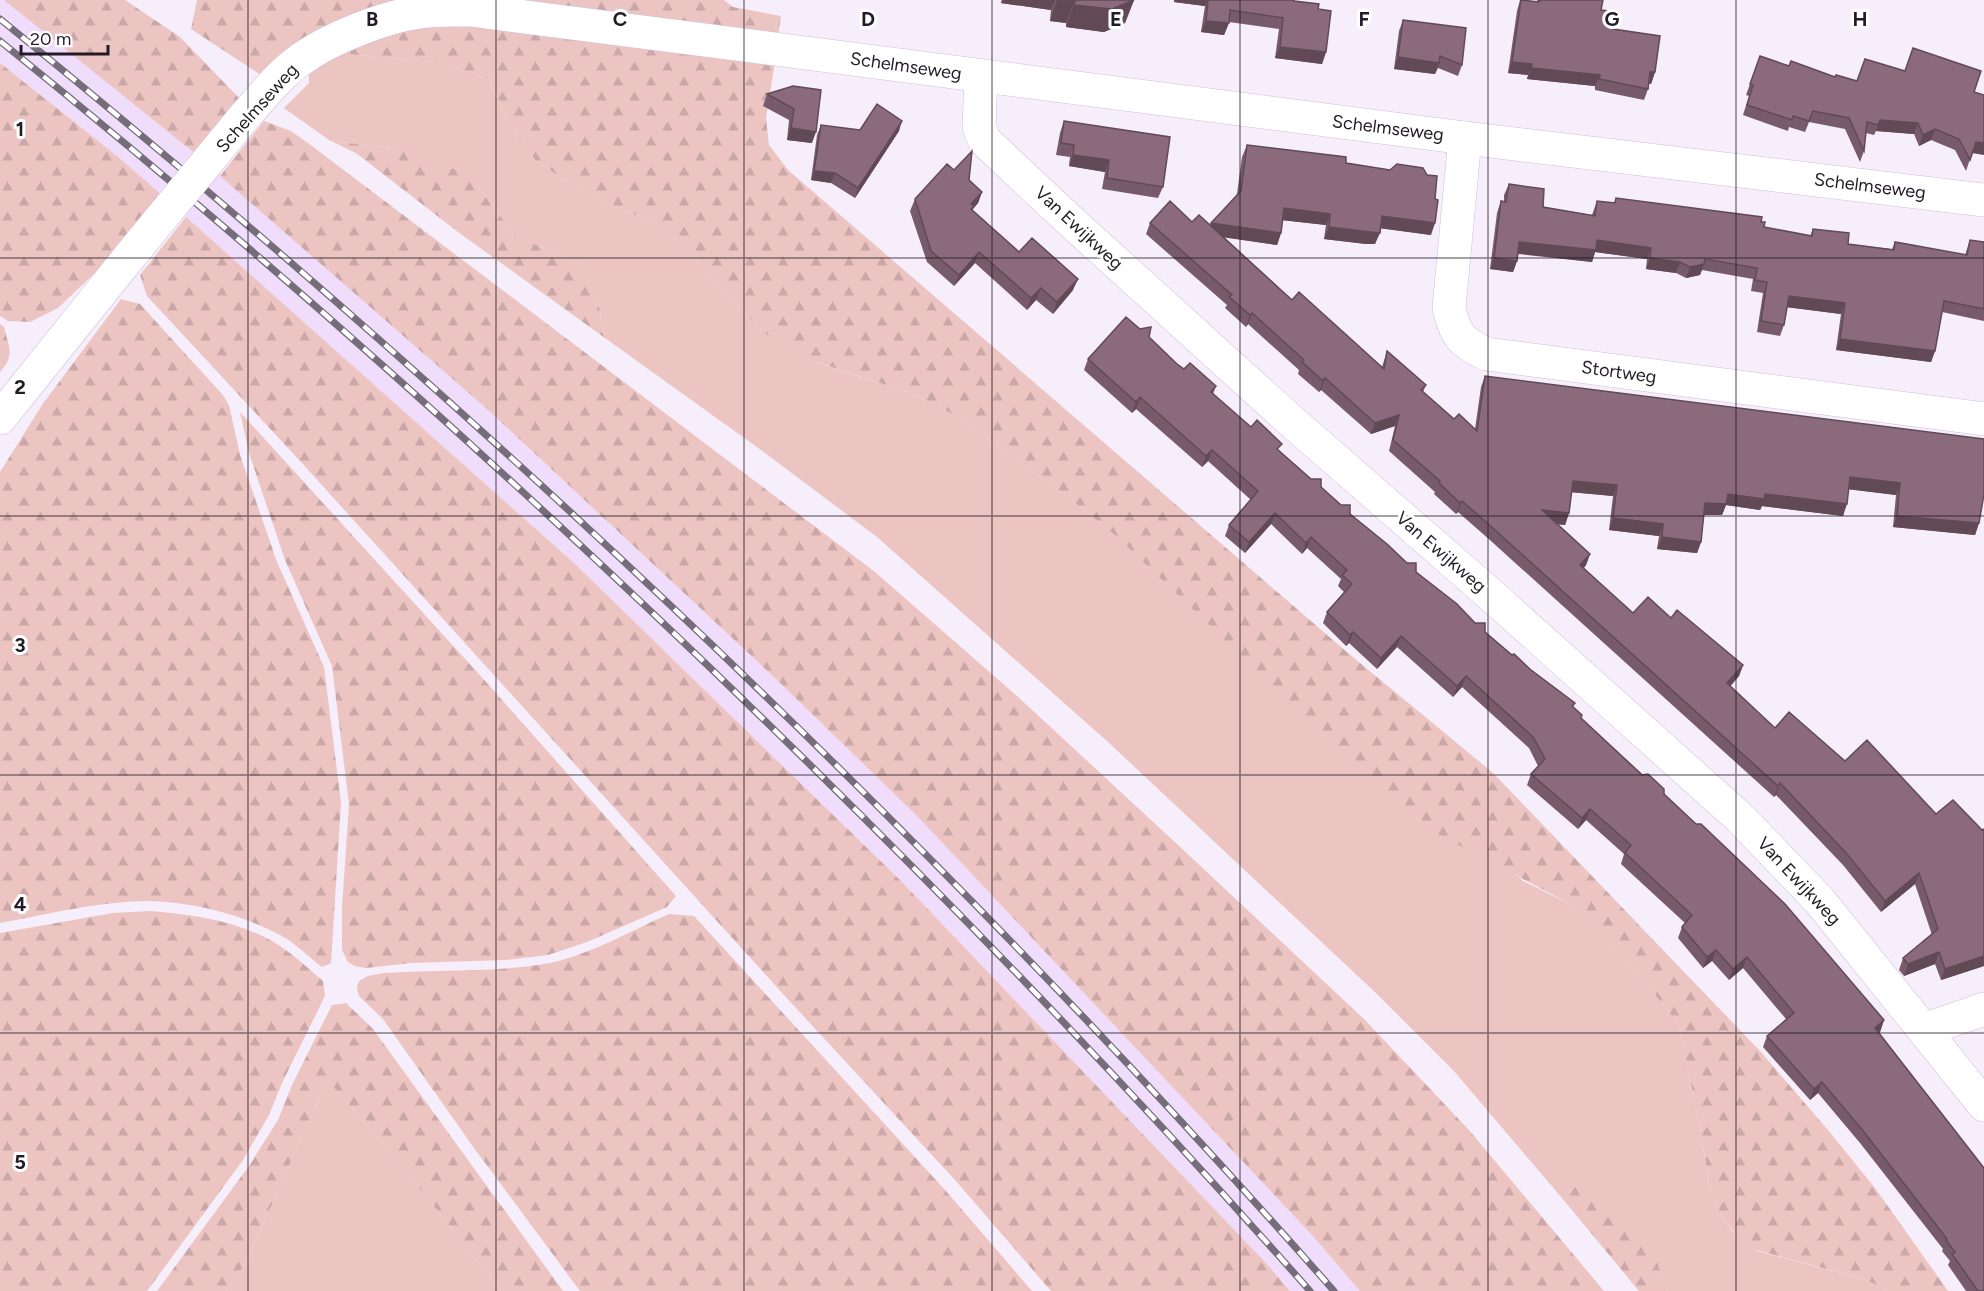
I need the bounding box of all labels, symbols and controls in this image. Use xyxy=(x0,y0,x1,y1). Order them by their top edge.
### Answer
text: B xyxy=(366,7,378,31)
text: C xyxy=(613,7,627,31)
text: D xyxy=(861,7,875,31)
text: E xyxy=(1110,7,1122,31)
text: F xyxy=(1358,7,1370,31)
text: G xyxy=(1605,7,1620,31)
text: H xyxy=(1853,7,1868,31)
scale bar xyxy=(21,18,108,56)
text: 20 m xyxy=(30,28,71,50)
street label: Schelmseweg xyxy=(849,47,963,85)
street label: Schelmseweg xyxy=(211,59,303,157)
street label: Schelmseweg xyxy=(1331,110,1445,146)
text: 1 xyxy=(16,117,24,141)
street label: Schelmseweg xyxy=(1813,168,1927,204)
street label: Van Ewijkweg xyxy=(1030,182,1128,274)
street label: Stortweg xyxy=(1580,356,1658,388)
text: 2 xyxy=(14,375,26,399)
street label: Van Ewijkweg xyxy=(1391,507,1491,597)
text: 3 xyxy=(14,633,26,657)
street label: Van Ewijkweg xyxy=(1753,832,1845,930)
text: 4 xyxy=(14,892,27,916)
text: 5 xyxy=(14,1150,26,1174)

